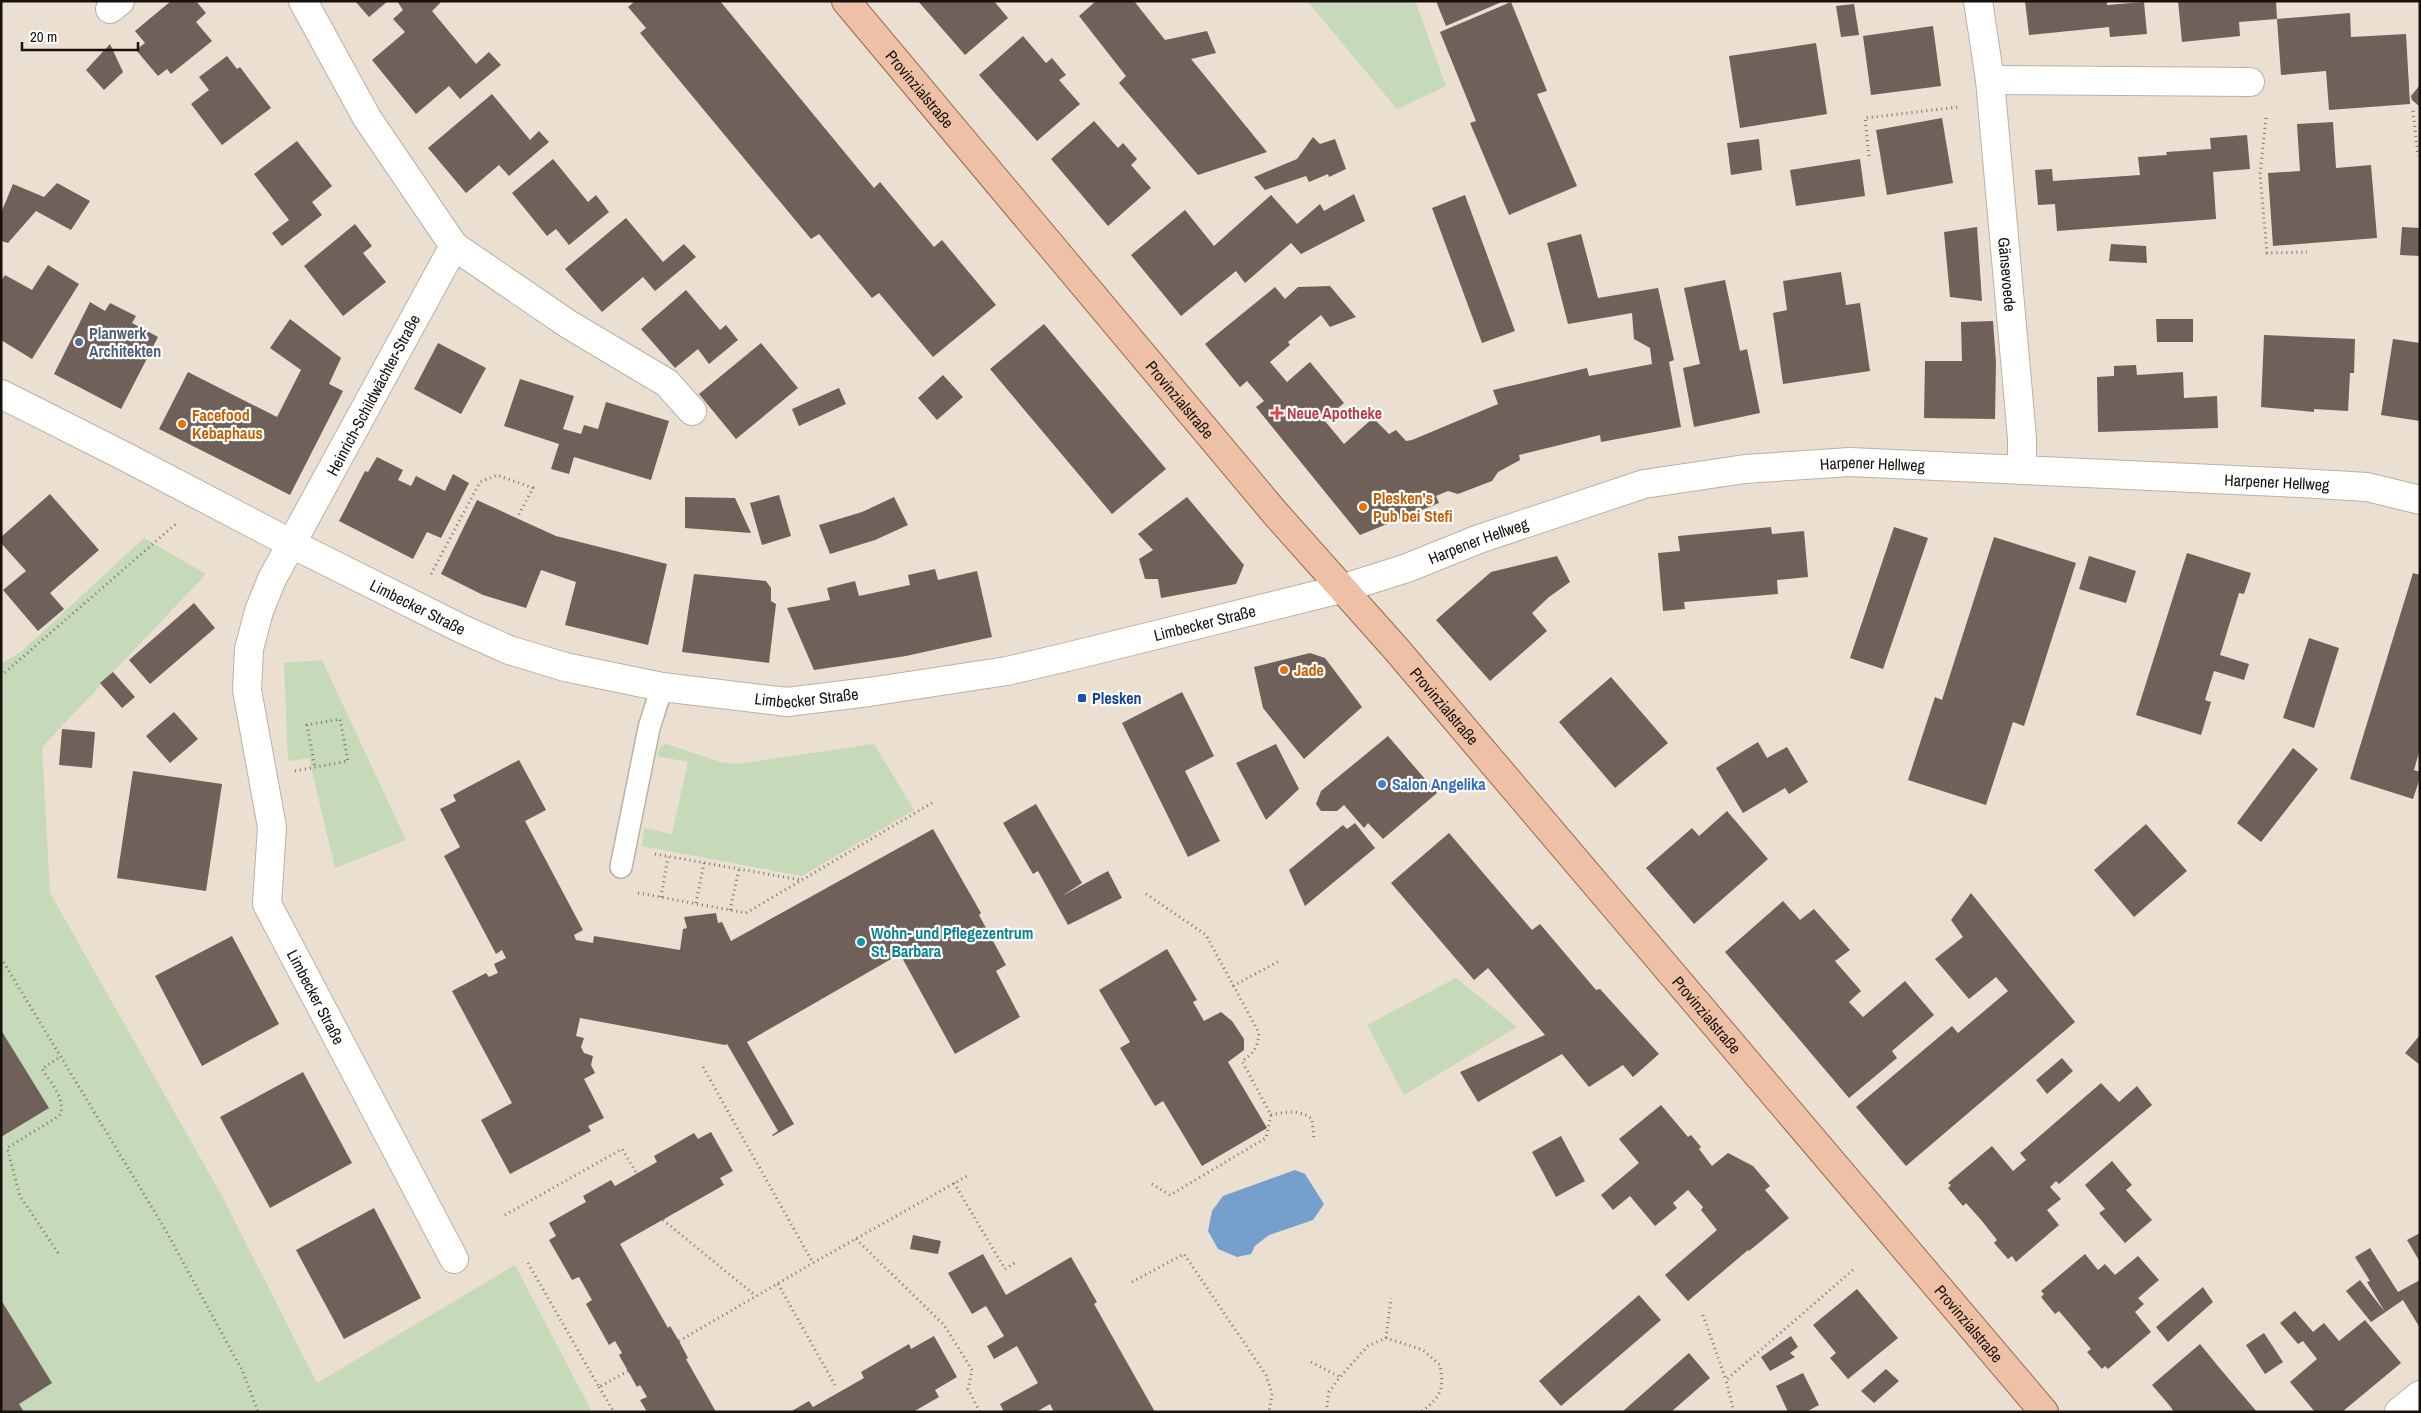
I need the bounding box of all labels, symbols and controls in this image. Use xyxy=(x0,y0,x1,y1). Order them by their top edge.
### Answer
scale bar xyxy=(22,20,139,52)
text: 20 m xyxy=(30,26,57,47)
street label: Provinzialstraße xyxy=(881,45,959,133)
street label: Gänsevoede xyxy=(1993,236,2022,312)
street label: Heinrich-Schildwächter-Straße xyxy=(321,310,425,480)
place label: Planwerk Architekten xyxy=(89,322,161,362)
marker: Planwerk Architekten xyxy=(73,336,85,348)
street label: Provinzialstraße xyxy=(1141,356,1219,443)
place label: Neue Apotheke xyxy=(1287,402,1382,424)
place label: Facefood Kebaphaus xyxy=(192,404,263,444)
marker: Neue Apotheke xyxy=(1271,407,1283,419)
marker: Facefood Kebaphaus xyxy=(176,418,188,430)
street label: Harpener Hellweg xyxy=(1819,451,1926,477)
street label: Harpener Hellweg xyxy=(2224,469,2331,496)
place label: Plesken's Pub bei Stefi xyxy=(1373,487,1452,527)
marker: Plesken's Pub bei Stefi xyxy=(1357,501,1369,513)
street label: Harpener Hellweg xyxy=(1425,512,1532,569)
street label: Limbecker Straße xyxy=(366,574,469,640)
street label: Limbecker Straße xyxy=(1151,600,1258,646)
place label: Jade xyxy=(1294,659,1324,681)
street label: Provinzialstraße xyxy=(1405,663,1484,750)
marker: Jade xyxy=(1278,664,1290,676)
street label: Limbecker Straße xyxy=(753,682,860,713)
place label: Plesken xyxy=(1092,687,1142,709)
marker: Plesken xyxy=(1076,692,1088,704)
place label: Salon Angelika xyxy=(1392,773,1486,795)
marker: Salon Angelika xyxy=(1376,778,1388,790)
place label: Wohn- und Pflegezentrum St. Barbara xyxy=(871,922,1033,962)
marker: Wohn- und Pflegezentrum St. Barbara xyxy=(855,936,867,948)
street label: Limbecker Straße xyxy=(282,946,350,1048)
street label: Provinzialstraße xyxy=(1667,971,1746,1058)
street label: Provinzialstraße xyxy=(1930,1280,2008,1367)

